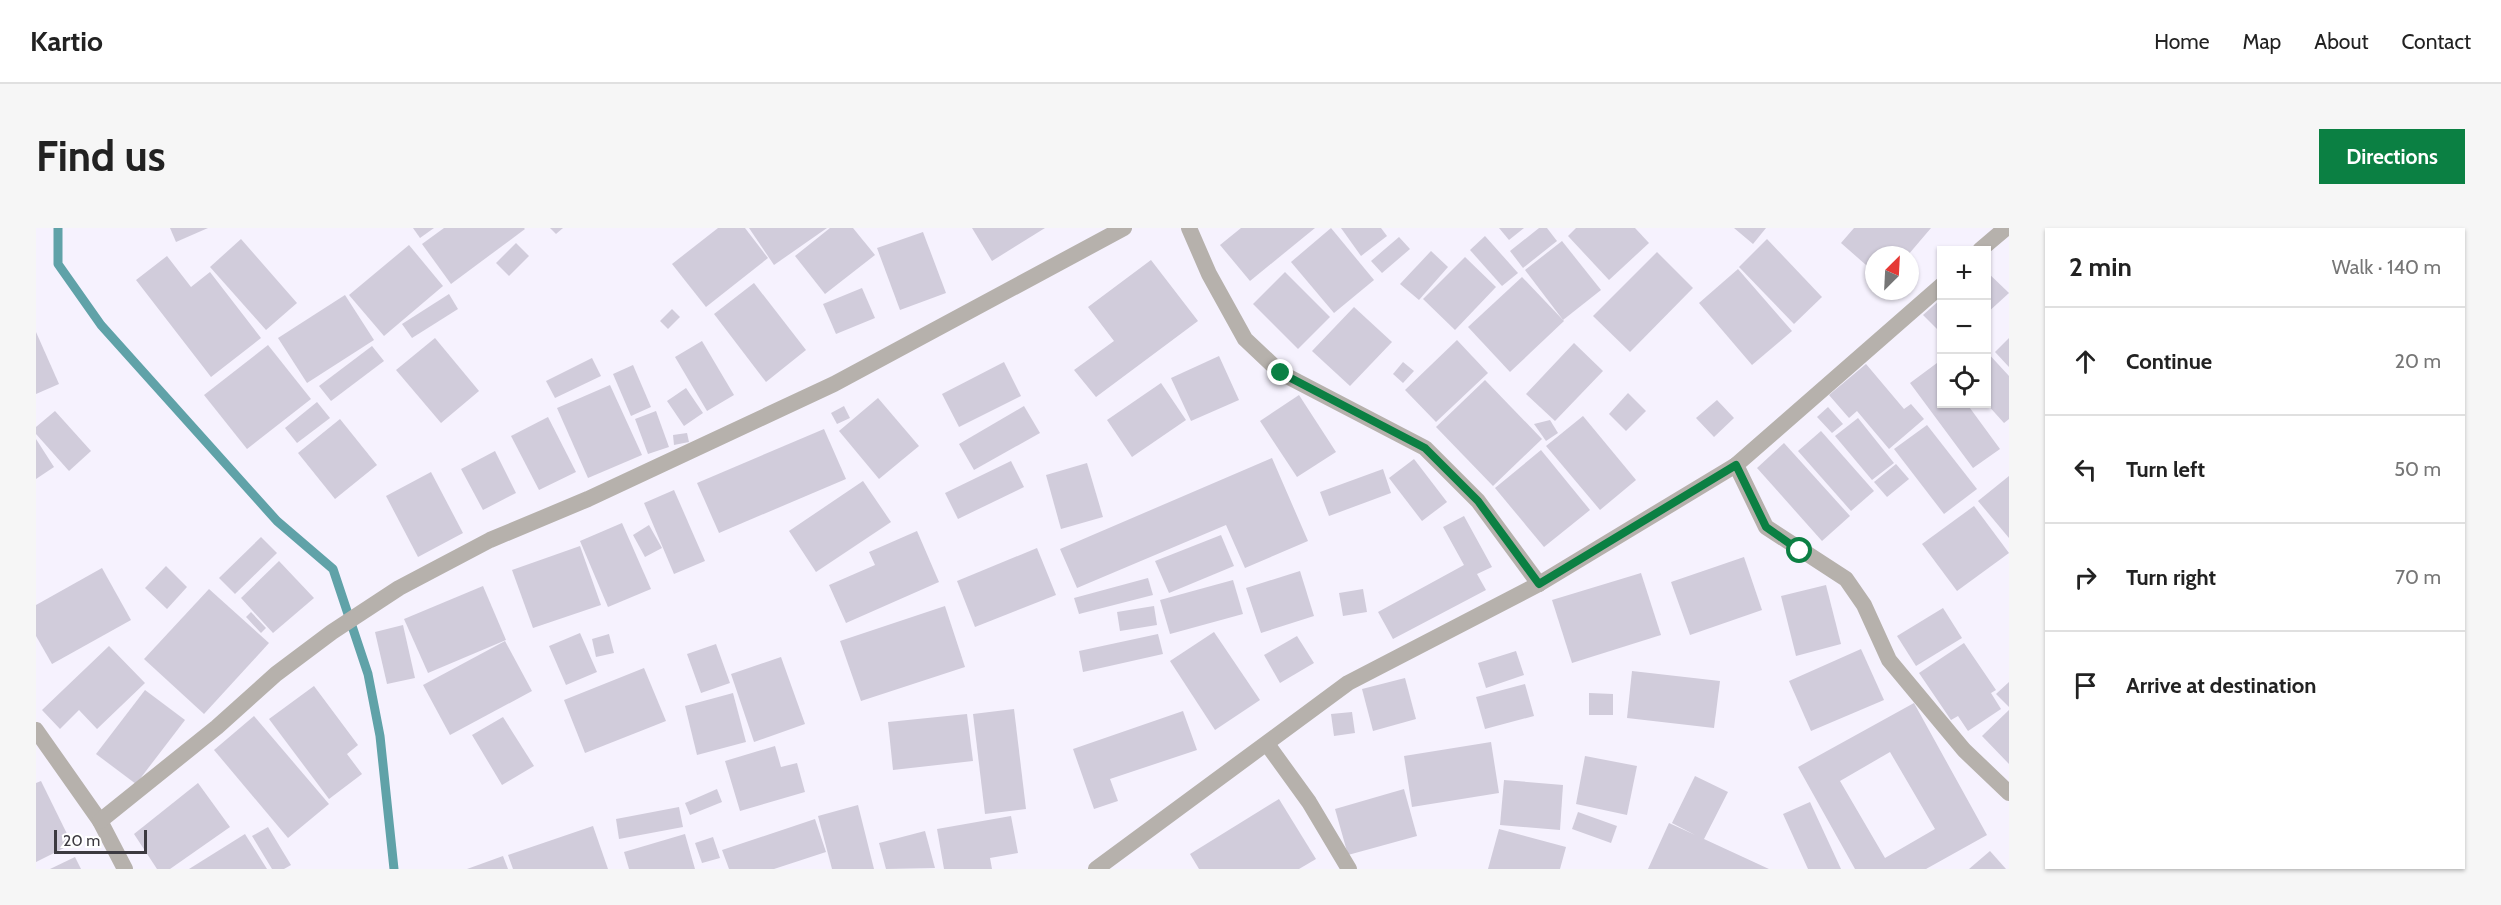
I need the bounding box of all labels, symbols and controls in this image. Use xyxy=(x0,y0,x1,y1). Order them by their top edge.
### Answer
text: Kartio xyxy=(30,24,103,58)
text: Home xyxy=(2154,29,2210,54)
text: Map xyxy=(2243,29,2281,54)
text: About xyxy=(2314,29,2368,54)
text: Contact xyxy=(2401,29,2471,54)
button: Directions xyxy=(2319,129,2465,184)
text: Find us xyxy=(36,130,165,182)
north arrow xyxy=(1865,246,1919,300)
map controls xyxy=(1937,246,1991,408)
button: + xyxy=(1937,246,1991,300)
text: 2 min xyxy=(2069,251,2132,283)
text: Walk · 140 m xyxy=(2332,255,2441,279)
button: − xyxy=(1937,300,1991,354)
icon: ahead xyxy=(2069,345,2102,378)
text: Continue xyxy=(2126,348,2212,375)
text: 20 m xyxy=(2395,349,2441,373)
button: locate xyxy=(1937,354,1991,408)
route end xyxy=(1267,359,1293,385)
icon: left xyxy=(2069,453,2102,486)
text: Turn left xyxy=(2126,456,2205,483)
text: 50 m xyxy=(2394,457,2441,481)
route start xyxy=(1786,537,1812,563)
icon: right xyxy=(2069,561,2102,594)
text: Turn right xyxy=(2126,564,2216,591)
text: 70 m xyxy=(2395,565,2441,589)
icon: arrive xyxy=(2069,669,2102,702)
text: Arrive at destination xyxy=(2126,672,2316,699)
scale bar xyxy=(54,827,147,854)
text: 20 m xyxy=(63,831,100,850)

